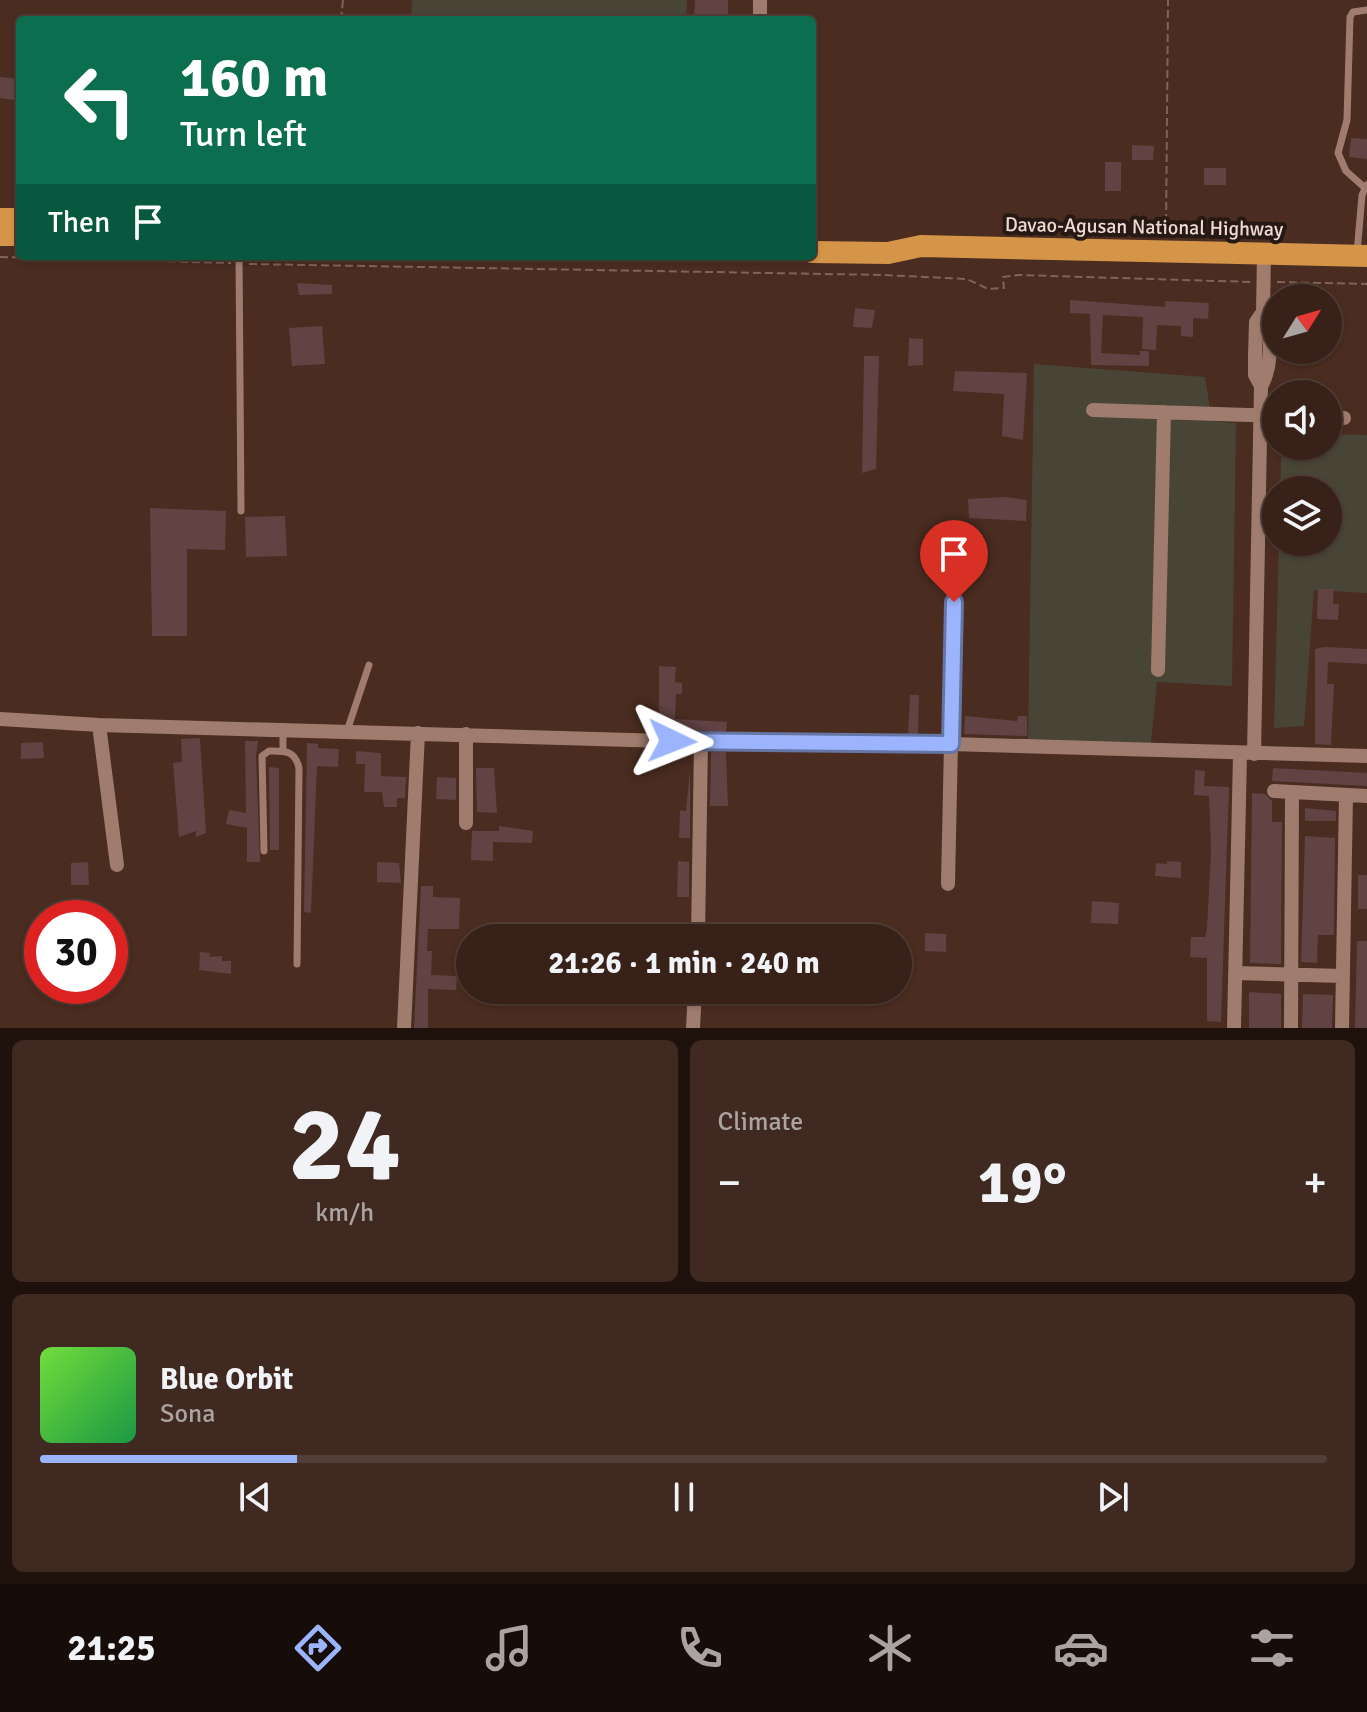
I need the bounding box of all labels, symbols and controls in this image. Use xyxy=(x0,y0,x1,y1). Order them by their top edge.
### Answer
text: 160 m xyxy=(180,43,328,112)
icon: left xyxy=(48,48,152,152)
text: Turn left xyxy=(180,112,307,157)
icon: arrive xyxy=(126,200,170,244)
text: Then xyxy=(48,204,110,241)
street label: Davao-Agusan National Highway xyxy=(1005,212,1284,242)
north arrow xyxy=(1262,284,1342,364)
map controls xyxy=(1262,284,1342,556)
button: sound xyxy=(1262,380,1342,460)
button: layers xyxy=(1262,476,1342,556)
pin xyxy=(920,520,988,602)
icon: arrive xyxy=(932,532,976,576)
position arrow xyxy=(630,699,714,783)
speed limit sign: 30 xyxy=(24,900,128,1004)
text: 21:26 · 1 min · 240 m xyxy=(548,945,820,982)
text: 24 xyxy=(289,1081,401,1209)
text: Climate xyxy=(718,1106,803,1138)
text: 19° xyxy=(978,1146,1067,1220)
text: − xyxy=(718,1156,741,1210)
text: + xyxy=(1303,1156,1327,1210)
text: km/h xyxy=(315,1197,374,1229)
text: Blue Orbit xyxy=(160,1361,293,1398)
text: Sona xyxy=(160,1398,215,1430)
icon: previous xyxy=(233,1475,277,1519)
icon: pause xyxy=(662,1475,706,1519)
icon: next xyxy=(1091,1475,1135,1519)
icon: directions xyxy=(290,1620,346,1676)
icon: music xyxy=(481,1620,537,1676)
icon: phone xyxy=(672,1620,728,1676)
icon: climate xyxy=(862,1620,918,1676)
icon: car xyxy=(1053,1620,1109,1676)
icon: filters xyxy=(1244,1620,1300,1676)
text: 21:25 xyxy=(67,1626,156,1671)

